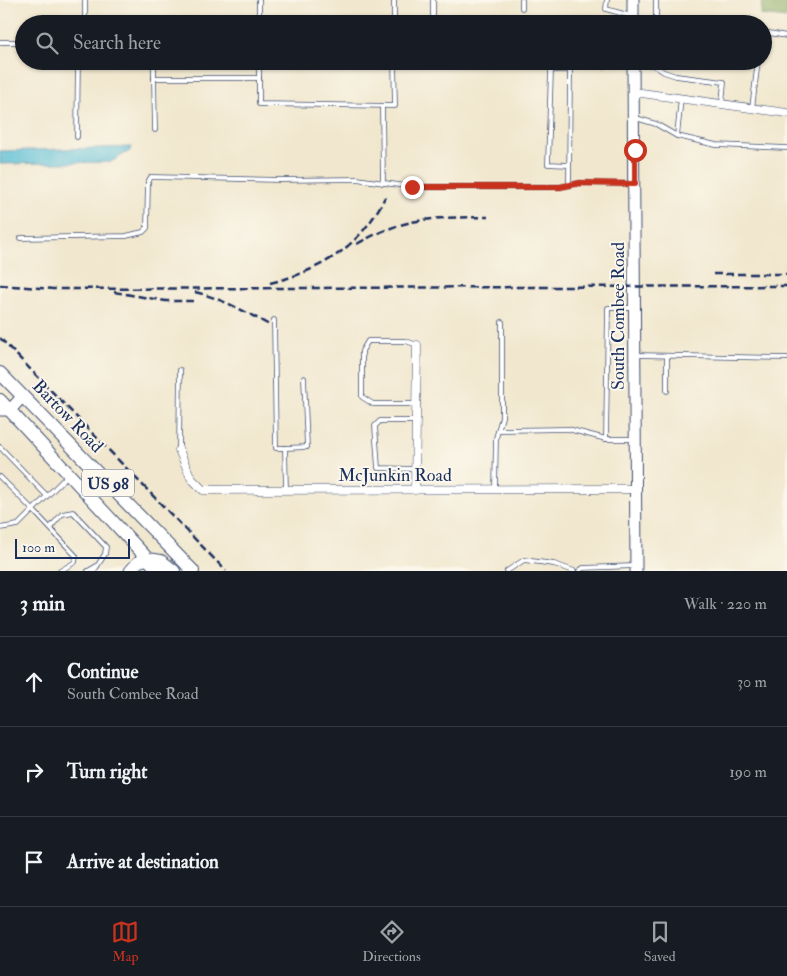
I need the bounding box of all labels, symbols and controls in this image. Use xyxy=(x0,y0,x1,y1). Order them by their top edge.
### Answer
search box xyxy=(15,15,772,70)
icon: search xyxy=(33,29,61,57)
text: Search here xyxy=(73,31,161,55)
route start xyxy=(624,139,647,162)
route end xyxy=(401,176,424,199)
street label: South Combee Road xyxy=(607,242,630,390)
street label: Bartow Road xyxy=(27,375,108,458)
street label: McJunkin Road xyxy=(338,464,452,487)
road number: US 98 xyxy=(82,469,134,496)
scale bar xyxy=(15,536,130,559)
text: 100 m xyxy=(22,539,55,556)
text: 3 min xyxy=(20,590,65,617)
text: Walk · 220 m xyxy=(684,594,767,614)
text: Continue xyxy=(67,660,138,684)
icon: ahead xyxy=(20,668,48,696)
text: 30 m xyxy=(737,672,767,692)
text: South Combee Road xyxy=(67,684,199,704)
icon: right xyxy=(20,758,48,786)
text: Turn right xyxy=(67,760,147,784)
text: 190 m xyxy=(729,762,767,782)
icon: arrive xyxy=(20,848,48,876)
text: Arrive at destination xyxy=(67,850,219,874)
tab: Map xyxy=(111,918,139,965)
tab: Directions xyxy=(362,918,421,965)
tab: Saved xyxy=(644,918,676,965)

